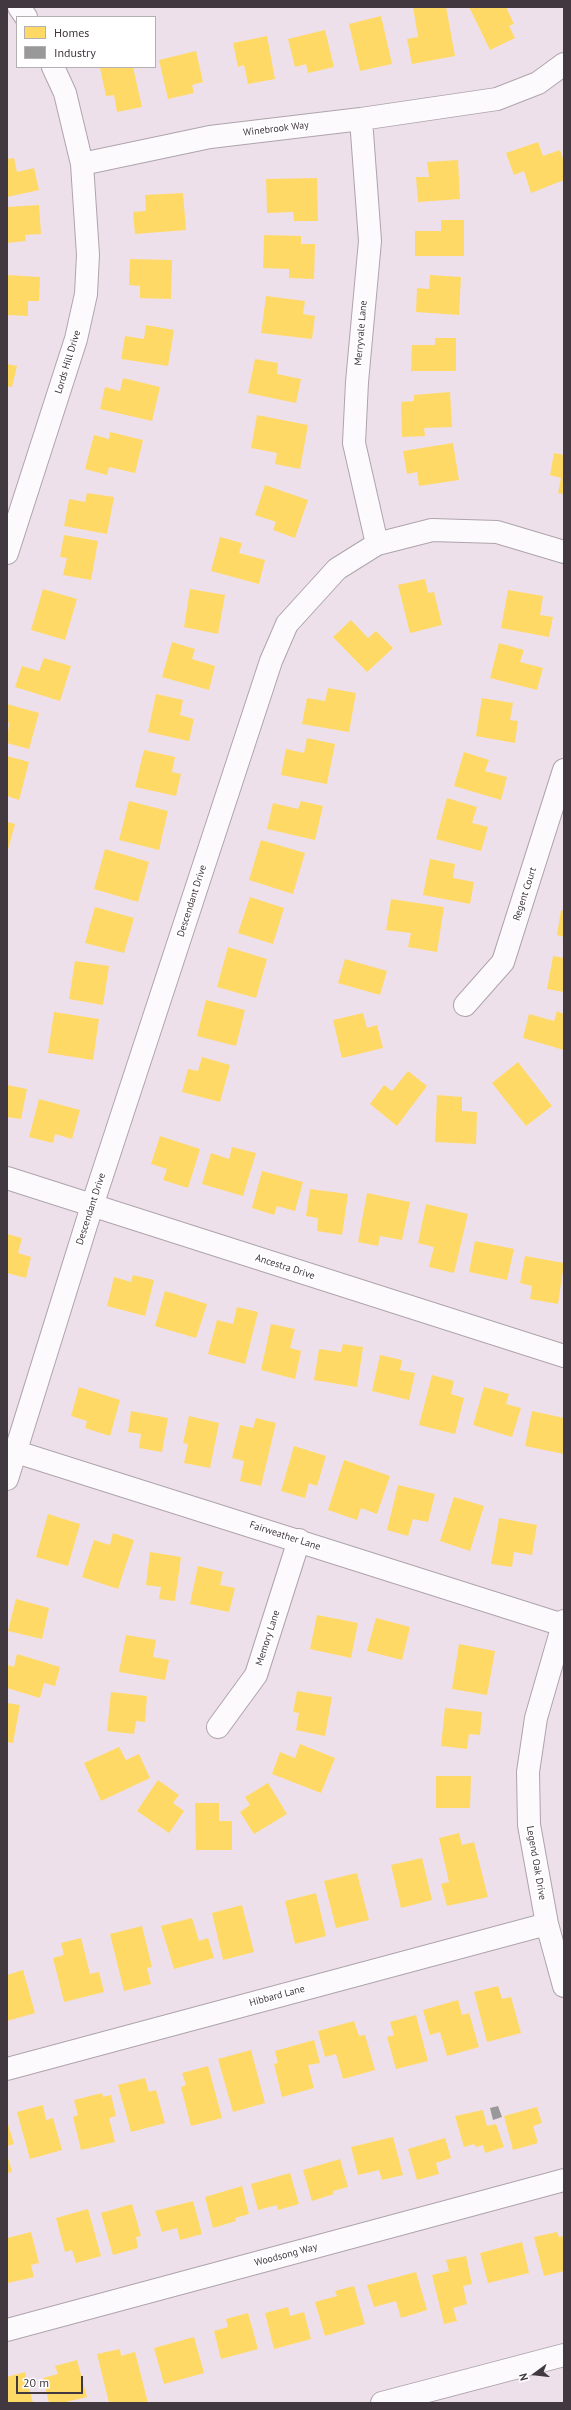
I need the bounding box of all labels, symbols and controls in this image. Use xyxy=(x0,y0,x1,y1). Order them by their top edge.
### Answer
legend xyxy=(16,16,156,68)
text: Homes xyxy=(54,25,89,40)
text: Industry xyxy=(54,45,96,60)
street label: Winebrook Way xyxy=(243,119,309,139)
street label: Merryvale Lane xyxy=(352,300,370,366)
street label: Lords Hill Drive xyxy=(53,329,83,395)
street label: Descendant Drive xyxy=(175,864,209,938)
street label: Regent Court xyxy=(511,866,539,922)
street label: Descendant Drive xyxy=(74,1172,108,1246)
street label: Ancestra Drive xyxy=(254,1252,316,1282)
street label: Fairweather Lane xyxy=(248,1519,322,1553)
street label: Memory Lane xyxy=(253,1609,283,1667)
street label: Legend Oak Drive xyxy=(524,1825,548,1901)
street label: Hibbard Lane xyxy=(248,1983,306,2009)
street label: Woodsong Way xyxy=(253,2241,319,2269)
north arrow xyxy=(515,2354,555,2394)
scale bar xyxy=(18,2368,85,2394)
text: N xyxy=(516,2372,531,2382)
text: 20 m xyxy=(23,2375,49,2390)

